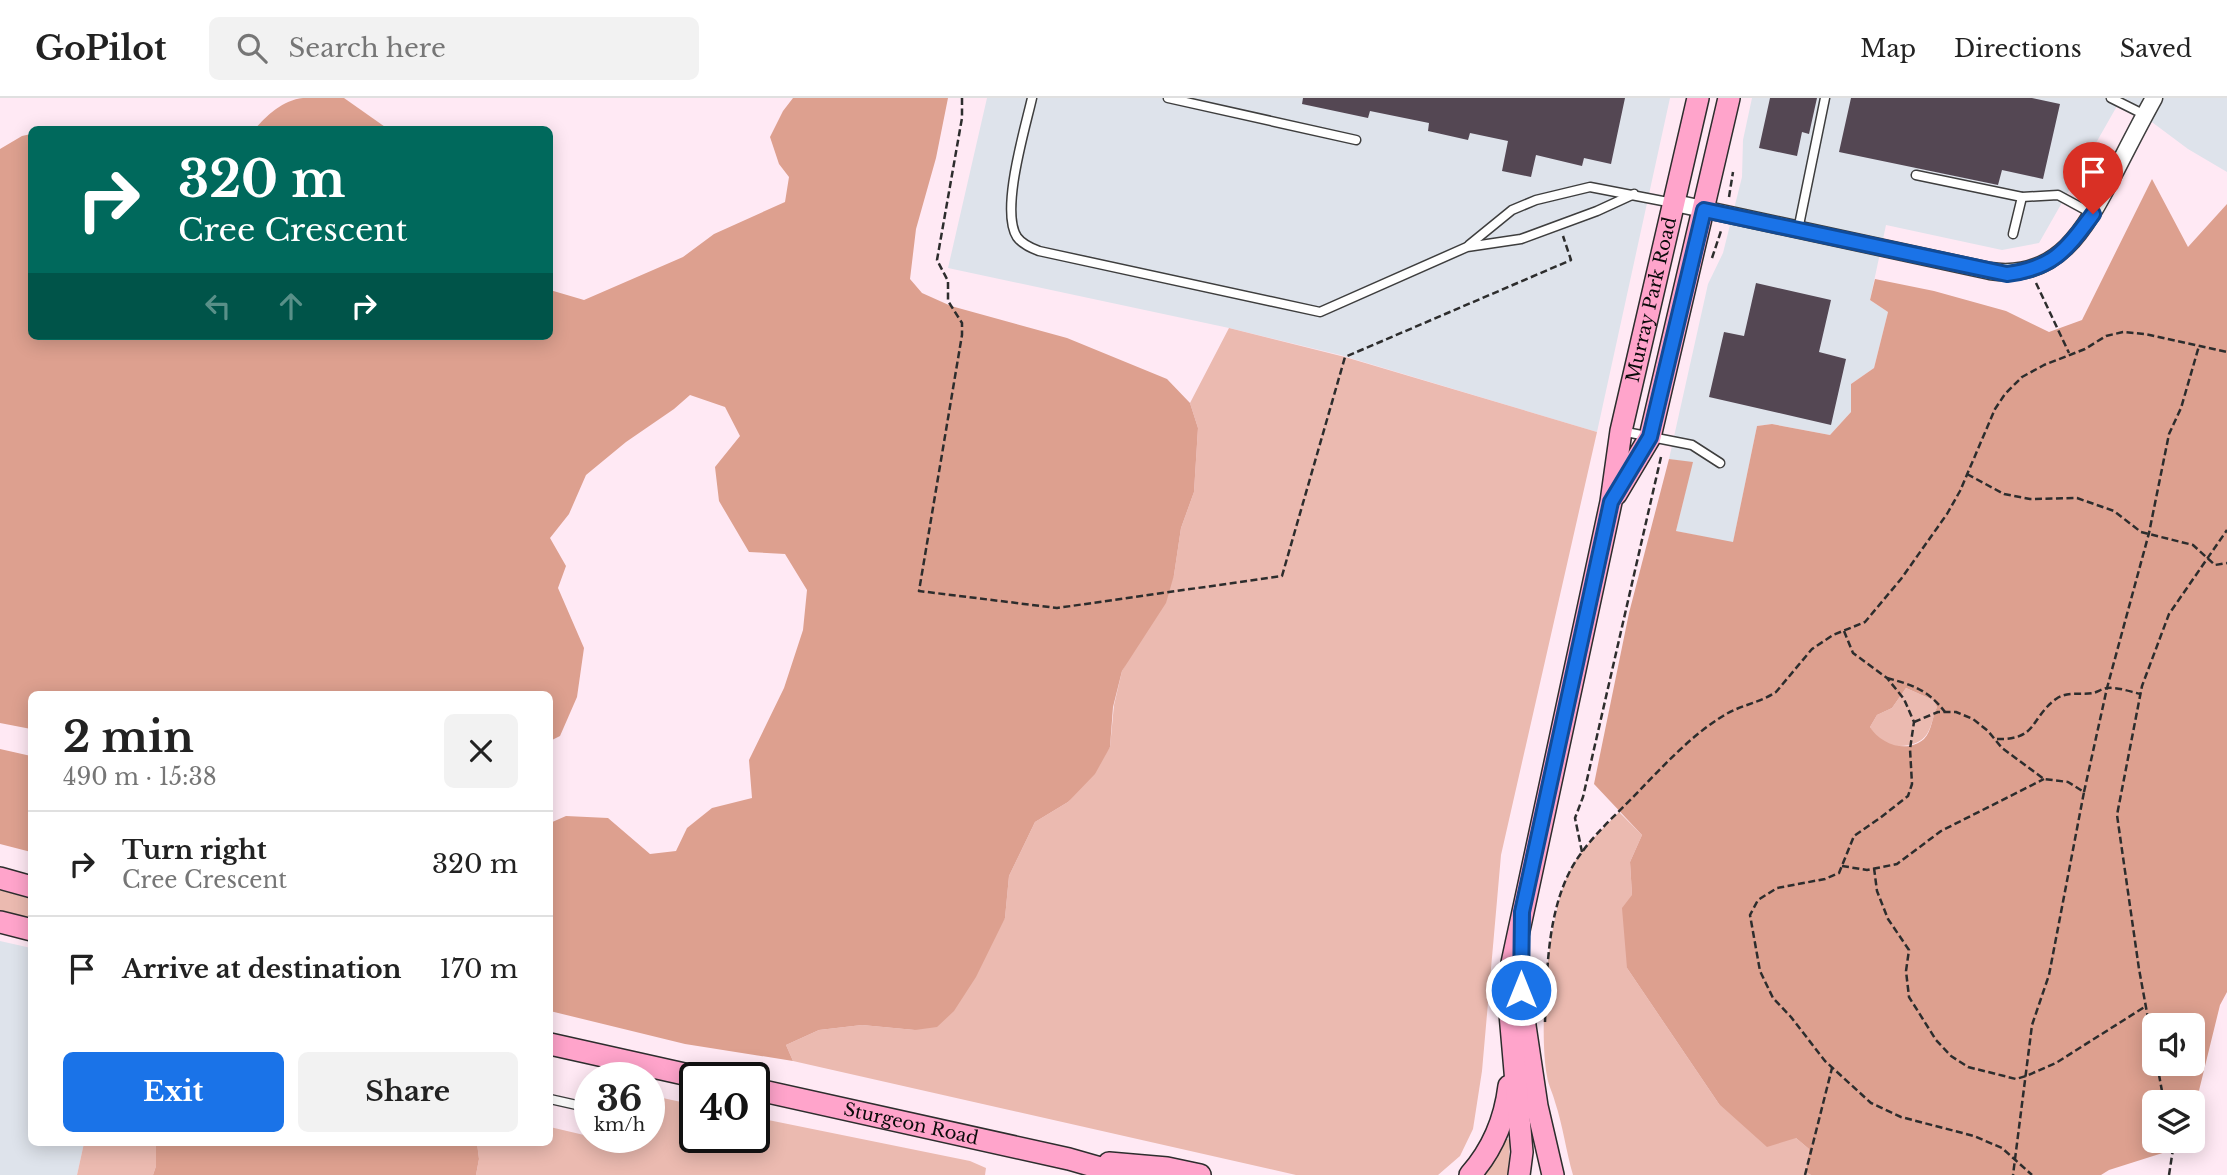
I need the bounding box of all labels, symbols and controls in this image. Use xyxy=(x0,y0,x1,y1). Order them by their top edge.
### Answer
search box xyxy=(209,17,699,80)
text: GoPilot xyxy=(35,28,167,69)
icon: search xyxy=(233,29,271,67)
text: Search here xyxy=(289,32,446,64)
text: Map xyxy=(1860,34,1916,63)
text: Directions xyxy=(1954,34,2082,63)
text: Saved xyxy=(2120,34,2192,63)
pin xyxy=(2063,142,2123,214)
text: 320 m xyxy=(178,149,345,210)
icon: arrive xyxy=(2074,153,2112,191)
icon: right xyxy=(63,154,154,245)
text: Cree Crescent xyxy=(178,210,408,250)
street label: Murray Park Road xyxy=(1622,215,1681,384)
icon: left xyxy=(199,287,237,325)
icon: ahead xyxy=(272,287,310,325)
icon: right xyxy=(345,287,383,325)
text: 2 min xyxy=(63,711,194,763)
button: close xyxy=(444,714,518,788)
text: 490 m · 15:38 xyxy=(63,763,217,791)
text: Turn right xyxy=(122,834,267,866)
icon: right xyxy=(63,845,101,883)
text: 320 m xyxy=(432,848,518,880)
text: Cree Crescent xyxy=(122,866,287,894)
icon: arrive xyxy=(63,950,101,988)
text: Arrive at destination xyxy=(122,953,402,985)
text: 170 m xyxy=(439,953,518,985)
position arrow xyxy=(1484,953,1558,1027)
map controls xyxy=(2142,1013,2205,1153)
button: sound xyxy=(2142,1013,2205,1076)
button: Exit xyxy=(63,1052,284,1132)
button: Share xyxy=(298,1052,518,1132)
speed limit sign: 40 xyxy=(679,1062,770,1153)
text: 36 xyxy=(597,1077,642,1120)
button: layers xyxy=(2142,1090,2205,1153)
street label: Sturgeon Road xyxy=(842,1098,981,1150)
text: km/h xyxy=(594,1114,645,1136)

